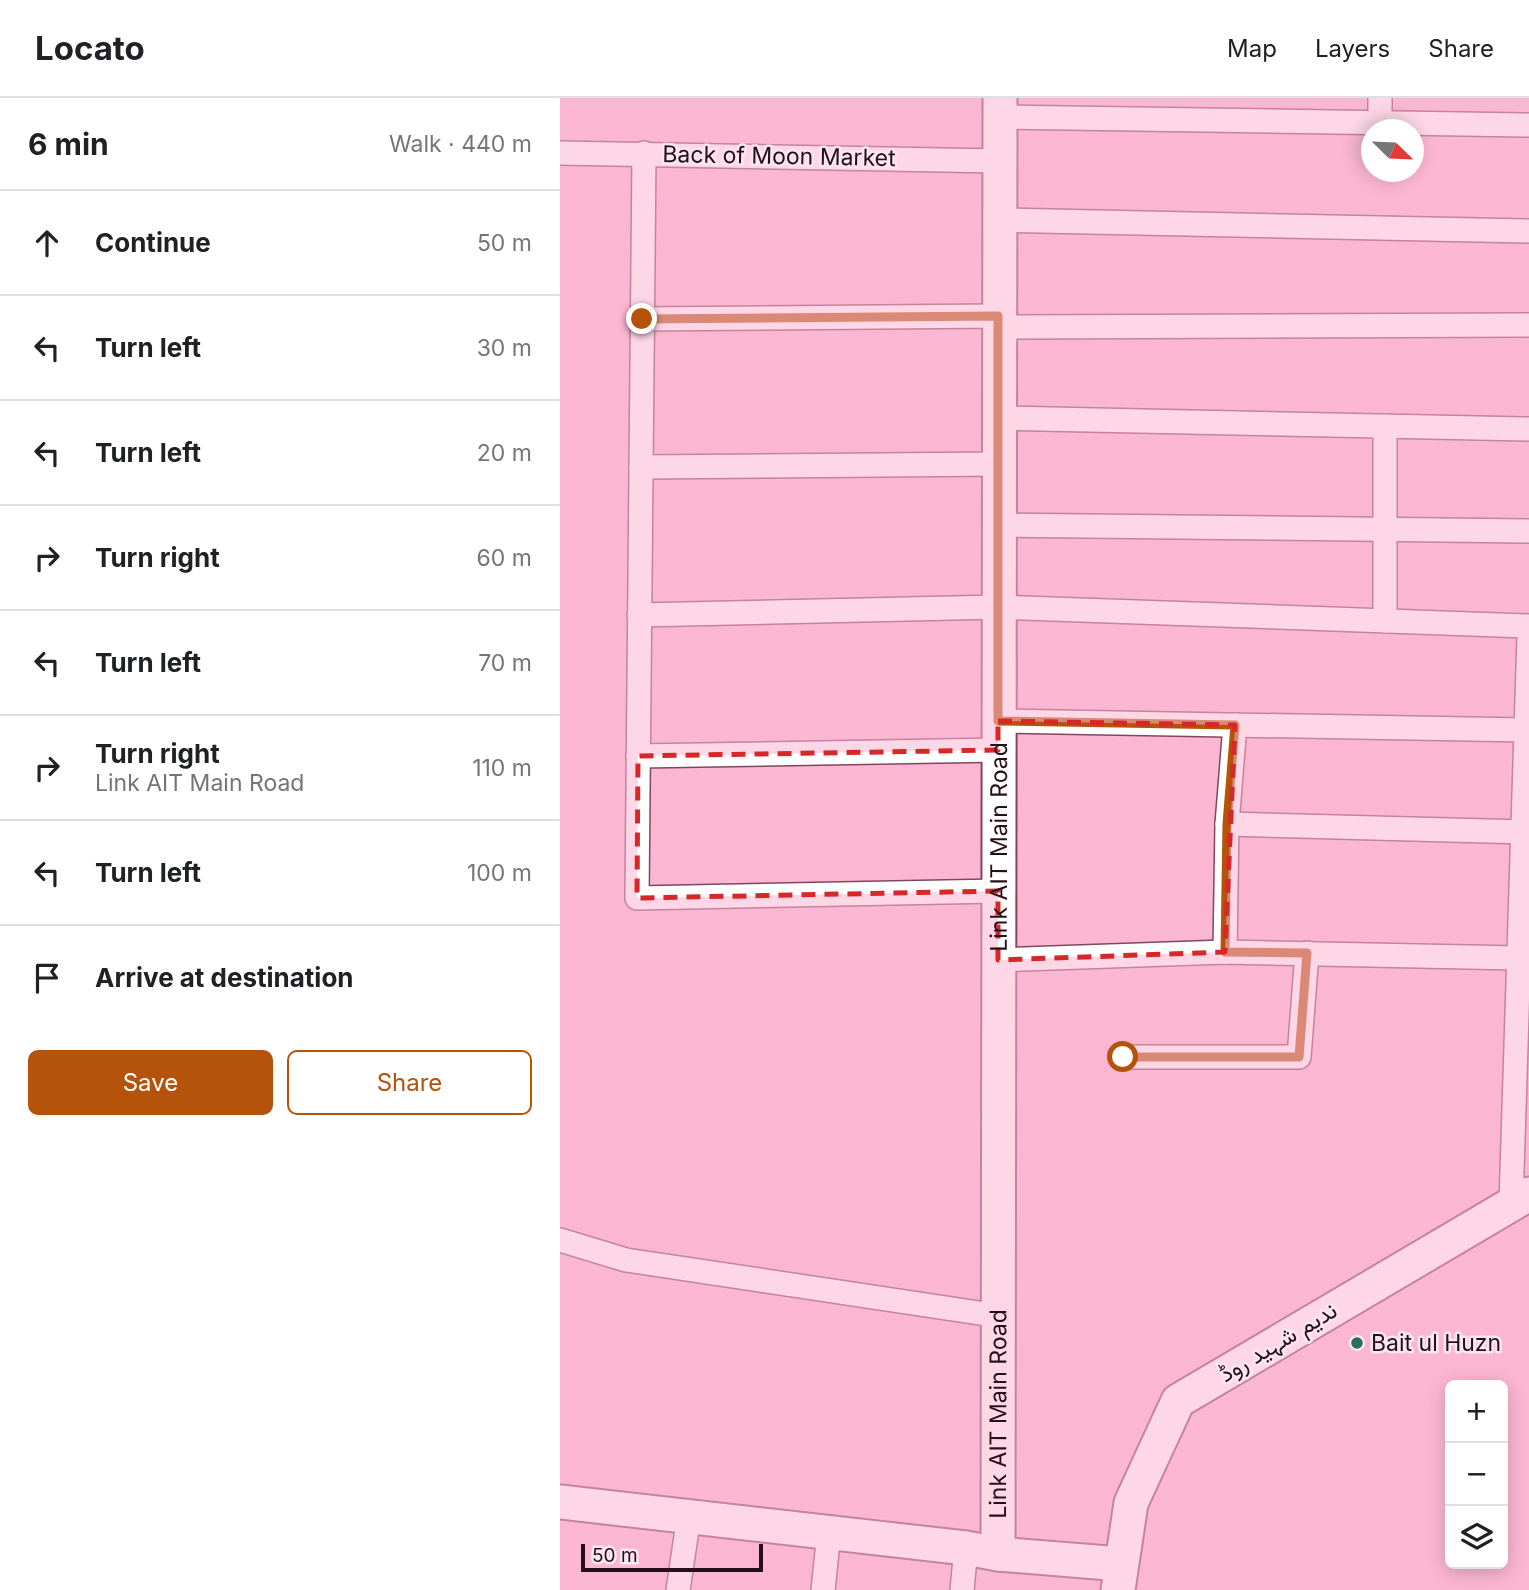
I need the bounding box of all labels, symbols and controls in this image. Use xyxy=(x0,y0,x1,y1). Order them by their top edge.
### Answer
text: Locato xyxy=(35,28,145,68)
text: Map xyxy=(1227,34,1277,63)
text: Layers xyxy=(1315,34,1390,63)
text: Share xyxy=(1428,34,1494,63)
north arrow xyxy=(1361,119,1424,182)
text: 6 min xyxy=(28,126,109,162)
text: Walk · 440 m xyxy=(389,130,532,158)
street label: Back of Moon Market xyxy=(662,140,896,172)
icon: ahead xyxy=(28,224,66,262)
text: Continue xyxy=(95,227,211,258)
text: 50 m xyxy=(477,229,532,257)
route end xyxy=(626,303,657,334)
icon: left xyxy=(28,329,66,367)
text: Turn left xyxy=(95,332,201,363)
text: 30 m xyxy=(477,334,532,362)
icon: left xyxy=(28,434,66,472)
text: Turn left xyxy=(95,437,201,468)
text: 20 m xyxy=(477,439,532,467)
icon: right xyxy=(28,539,66,577)
text: Turn right xyxy=(95,542,220,573)
text: 60 m xyxy=(477,544,532,572)
icon: left xyxy=(28,644,66,682)
text: Turn left xyxy=(95,647,201,678)
text: 70 m xyxy=(478,649,532,677)
text: Turn right xyxy=(95,738,220,769)
street label: Link AIT Main Road xyxy=(985,742,1013,952)
icon: right xyxy=(28,749,66,787)
text: 110 m xyxy=(472,754,532,782)
text: Link AIT Main Road xyxy=(95,769,304,797)
icon: left xyxy=(28,854,66,892)
text: Turn left xyxy=(95,857,201,888)
text: 100 m xyxy=(467,859,532,887)
icon: arrive xyxy=(28,959,66,997)
text: Arrive at destination xyxy=(95,962,354,993)
route start xyxy=(1107,1041,1138,1072)
button: Save xyxy=(28,1050,273,1115)
button: Share xyxy=(287,1050,532,1115)
street label: ندیم شہید روڈ xyxy=(1214,1296,1342,1389)
street label: Link AIT Main Road xyxy=(984,1309,1012,1519)
place label: Bait ul Huzn xyxy=(1371,1329,1501,1357)
marker: Bait ul Huzn xyxy=(1349,1335,1365,1351)
map controls xyxy=(1445,1380,1508,1569)
button: + xyxy=(1445,1380,1508,1443)
button: − xyxy=(1445,1443,1508,1506)
button: layers xyxy=(1445,1506,1508,1569)
scale bar xyxy=(581,1541,763,1573)
text: 50 m xyxy=(592,1544,638,1567)

